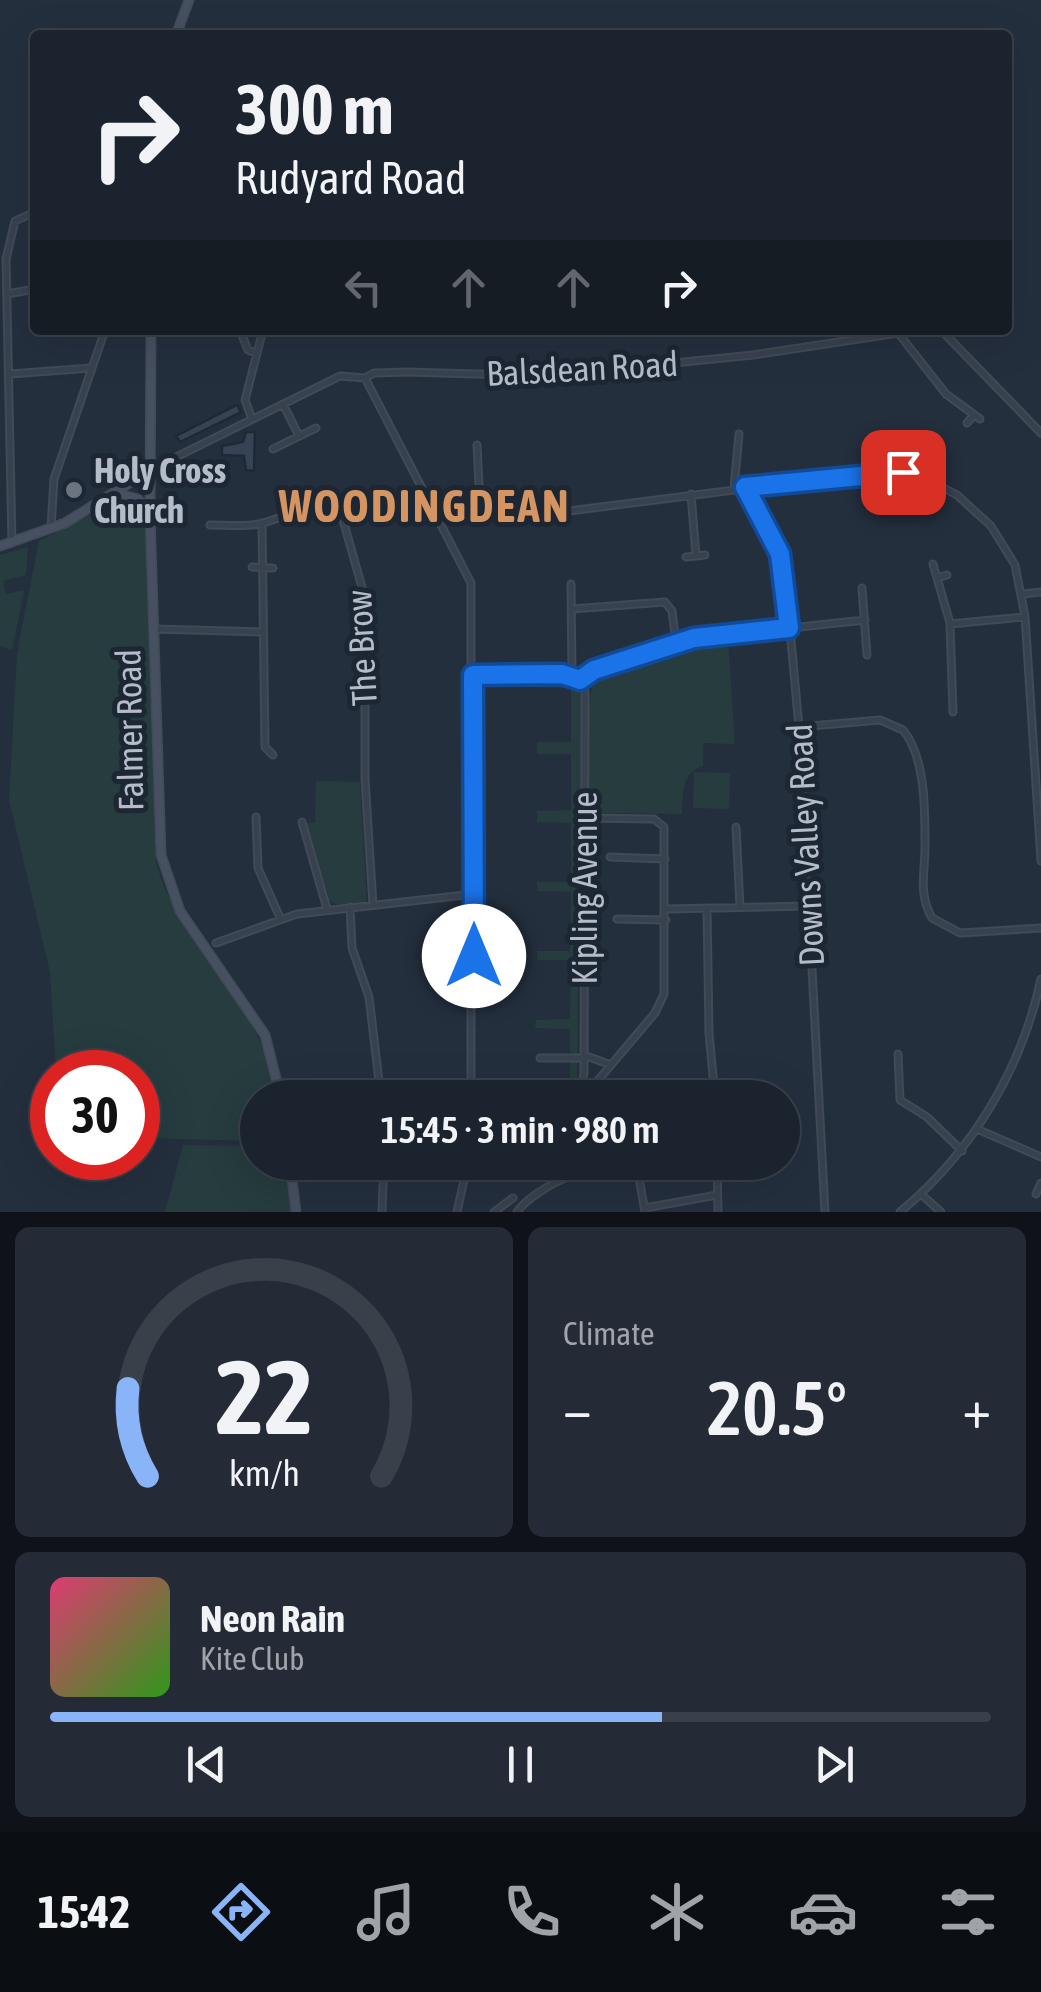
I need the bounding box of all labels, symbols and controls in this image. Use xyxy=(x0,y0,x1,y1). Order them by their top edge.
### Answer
text: 300 m xyxy=(235,69,394,149)
icon: right xyxy=(70,70,200,200)
text: Rudyard Road xyxy=(235,152,466,204)
icon: left xyxy=(336,260,391,315)
icon: ahead xyxy=(441,260,496,315)
icon: ahead xyxy=(546,260,601,315)
icon: right xyxy=(651,260,706,315)
street label: Balsdean Road xyxy=(485,343,679,393)
pin xyxy=(861,430,946,515)
icon: arrive xyxy=(876,445,931,500)
place label: Holy Cross Church xyxy=(94,450,226,530)
marker: Holy Cross Church xyxy=(63,479,85,501)
district label: WOODINGDEAN xyxy=(278,480,571,532)
street label: The Brow xyxy=(338,589,384,707)
street label: Falmer Road xyxy=(108,649,150,811)
street label: Downs Valley Road xyxy=(779,723,831,967)
street label: Kipling Avenue xyxy=(564,792,604,984)
position arrow xyxy=(422,904,526,1008)
speed limit sign: 30 xyxy=(30,1050,160,1180)
text: 15:45 · 3 min · 980 m xyxy=(380,1108,660,1151)
text: Climate xyxy=(563,1315,655,1352)
text: 22 xyxy=(215,1337,313,1456)
text: 20.5° xyxy=(707,1365,847,1451)
text: − xyxy=(563,1377,592,1440)
text: + xyxy=(962,1377,991,1440)
text: km/h xyxy=(229,1453,299,1494)
text: Neon Rain xyxy=(200,1597,345,1640)
text: Kite Club xyxy=(200,1640,304,1677)
icon: previous xyxy=(179,1737,234,1792)
icon: pause xyxy=(493,1737,548,1792)
icon: next xyxy=(807,1737,862,1792)
icon: directions xyxy=(206,1877,276,1947)
icon: music xyxy=(351,1877,421,1947)
icon: phone xyxy=(497,1877,567,1947)
icon: climate xyxy=(642,1877,712,1947)
icon: car xyxy=(788,1877,858,1947)
icon: filters xyxy=(933,1877,1003,1947)
text: 15:42 xyxy=(38,1886,130,1938)

